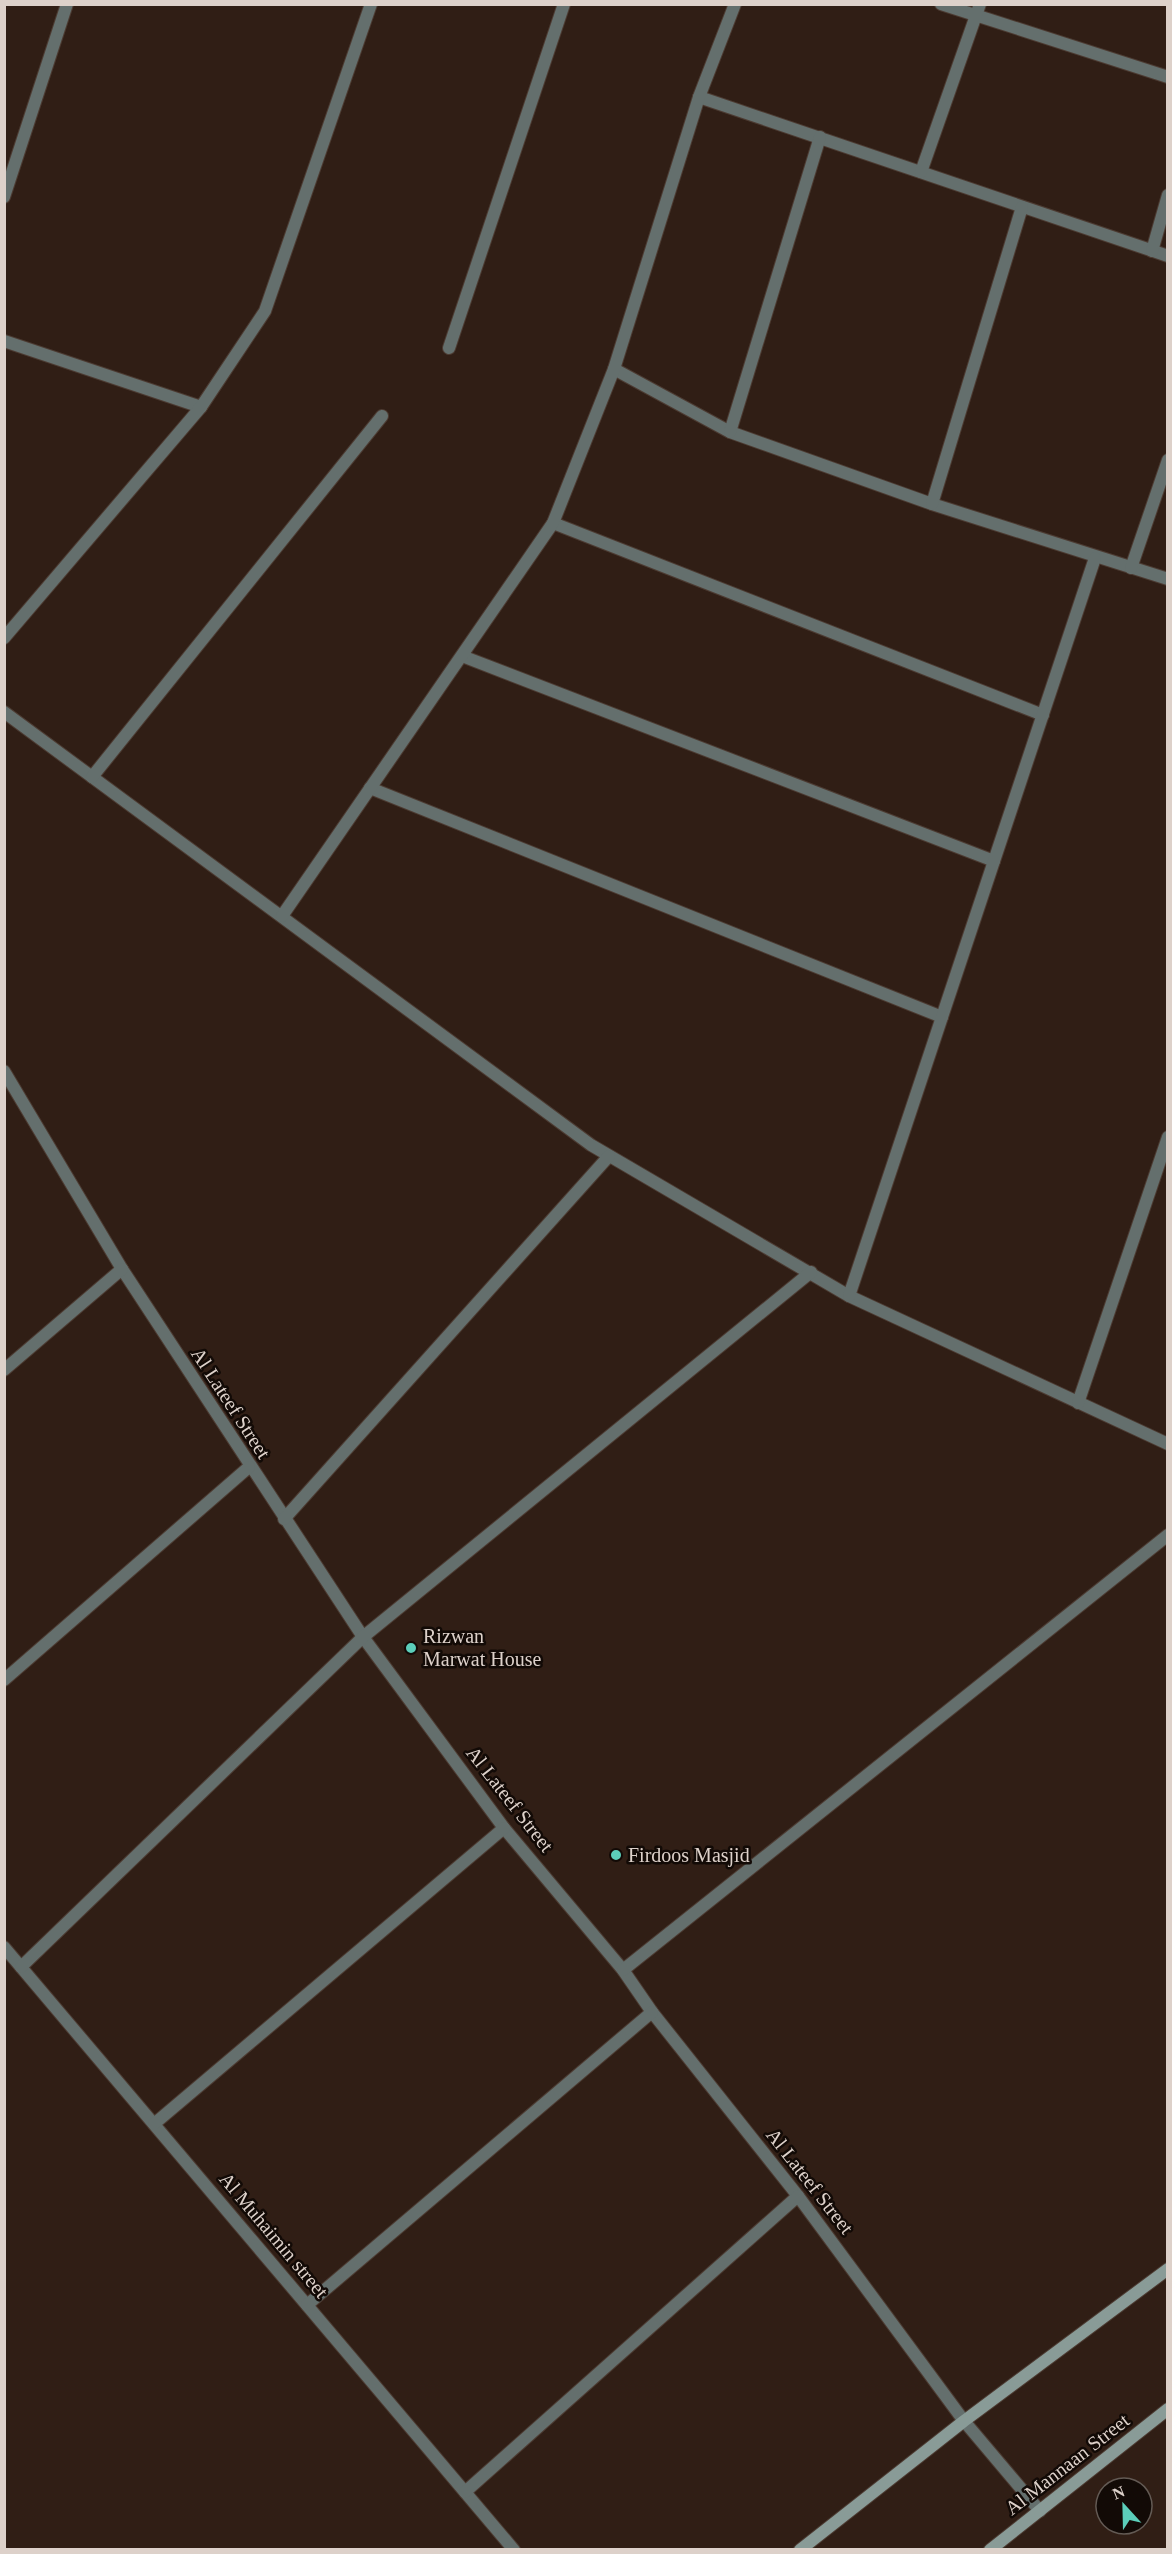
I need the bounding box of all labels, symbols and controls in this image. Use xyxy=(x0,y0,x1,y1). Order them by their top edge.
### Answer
street label: Al Lateef Street xyxy=(187,1343,275,1463)
place label: Rizwan Marwat House xyxy=(423,1625,541,1670)
marker: Rizwan Marwat House xyxy=(404,1641,418,1655)
street label: Al Lateef Street xyxy=(462,1742,558,1856)
place label: Firdoos Masjid xyxy=(628,1844,750,1867)
marker: Firdoos Masjid xyxy=(609,1848,623,1862)
street label: Al Lateef Street xyxy=(762,2124,858,2238)
street label: Al Muhaimin street xyxy=(215,2168,333,2302)
street label: Al Mannaan Street xyxy=(1001,2409,1134,2519)
north arrow xyxy=(1094,2476,1154,2536)
text: N xyxy=(1110,2482,1128,2503)

